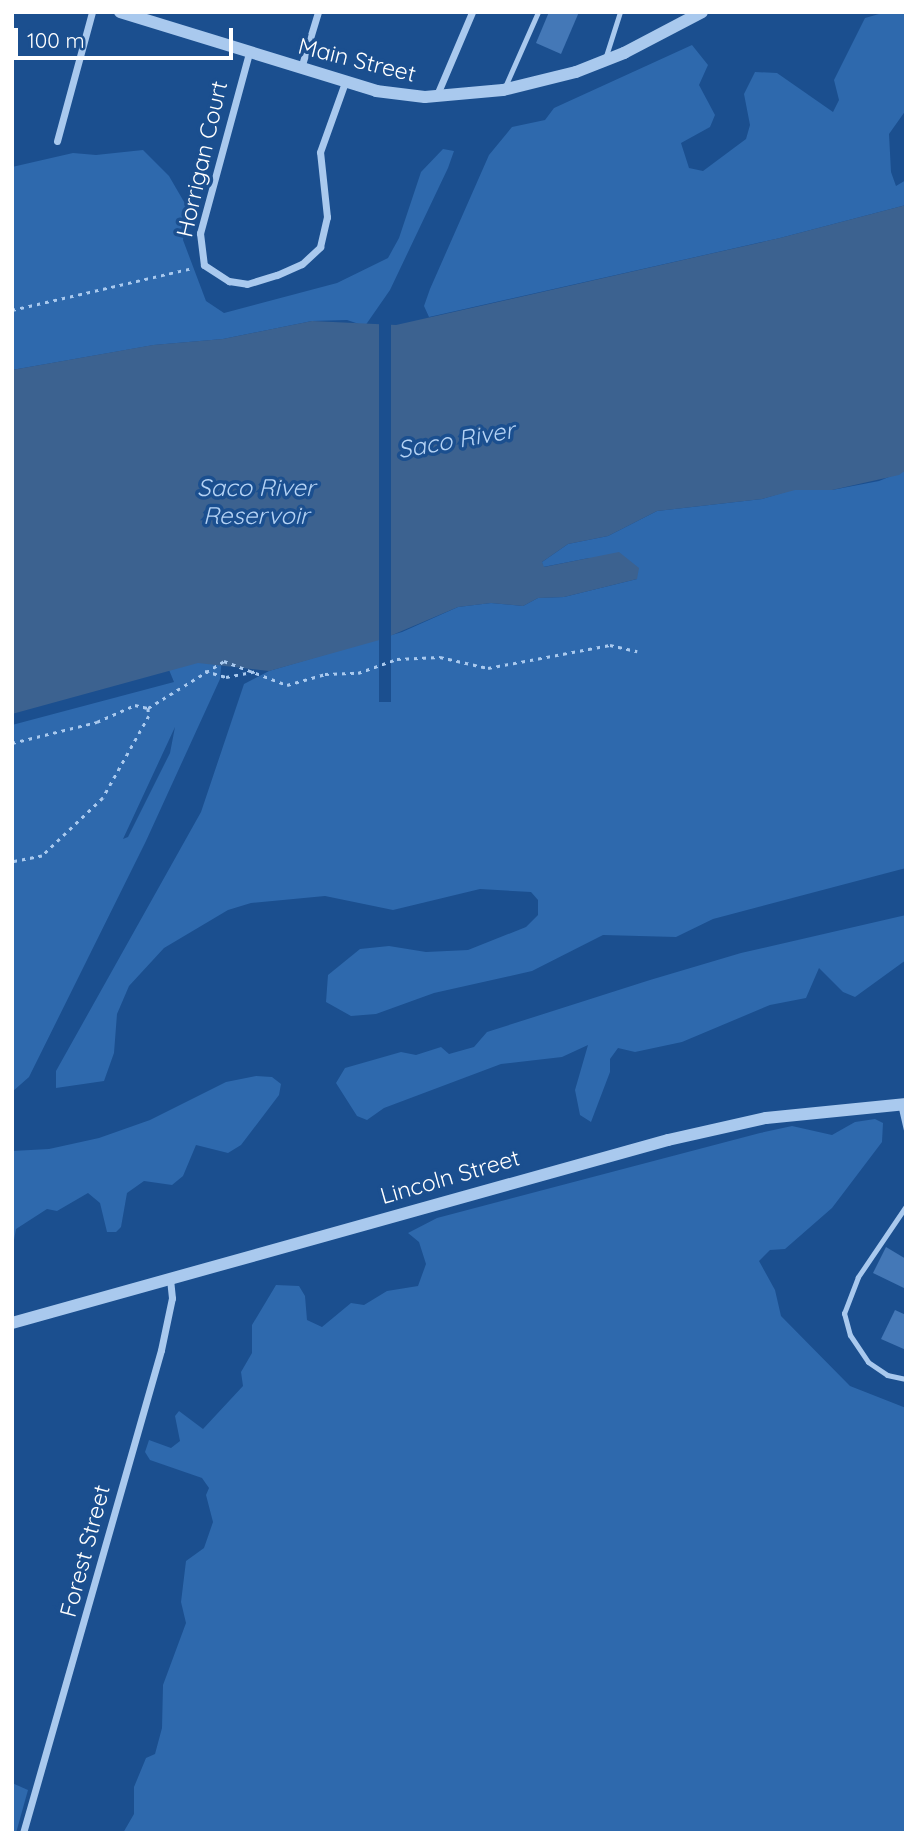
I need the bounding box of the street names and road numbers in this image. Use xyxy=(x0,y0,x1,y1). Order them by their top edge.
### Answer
street label: Main Street xyxy=(295,32,419,88)
street label: Horrigan Court xyxy=(171,78,233,240)
street label: Lincoln Street xyxy=(377,1144,523,1210)
street label: Forest Street xyxy=(54,1482,116,1620)

